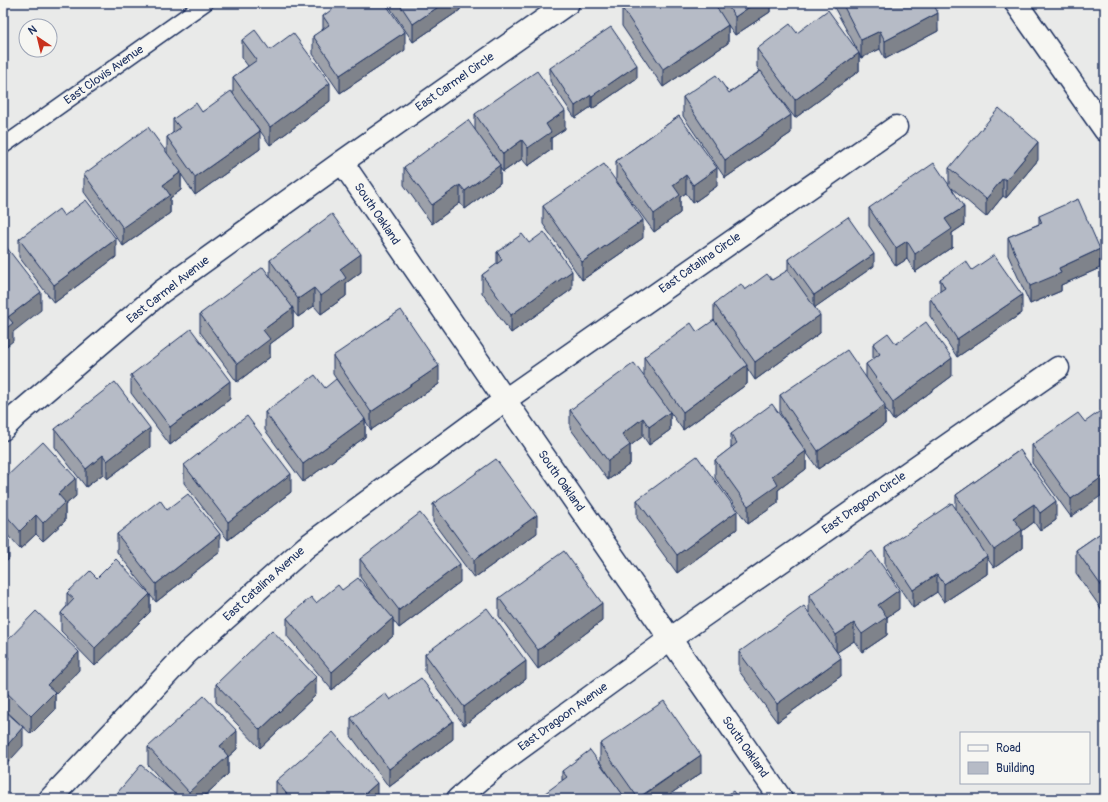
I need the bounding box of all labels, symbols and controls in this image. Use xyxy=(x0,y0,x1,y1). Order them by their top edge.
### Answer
north arrow xyxy=(18,18,58,58)
text: N xyxy=(26,22,40,38)
street label: East Clovis Avenue xyxy=(61,42,147,108)
street label: East Carmel Circle xyxy=(413,49,497,115)
street label: South Oakland xyxy=(351,180,403,248)
street label: East Catalina Circle xyxy=(656,229,744,297)
street label: East Carmel Avenue xyxy=(124,253,212,327)
street label: South Oakland xyxy=(534,447,588,515)
street label: East Dragoon Circle xyxy=(819,468,909,538)
street label: East Catalina Avenue xyxy=(220,543,308,625)
street label: East Dragoon Avenue xyxy=(515,679,611,755)
street label: South Oakland xyxy=(718,713,772,781)
legend xyxy=(960,732,1090,784)
text: Road xyxy=(996,741,1021,756)
text: Building xyxy=(996,761,1035,776)

